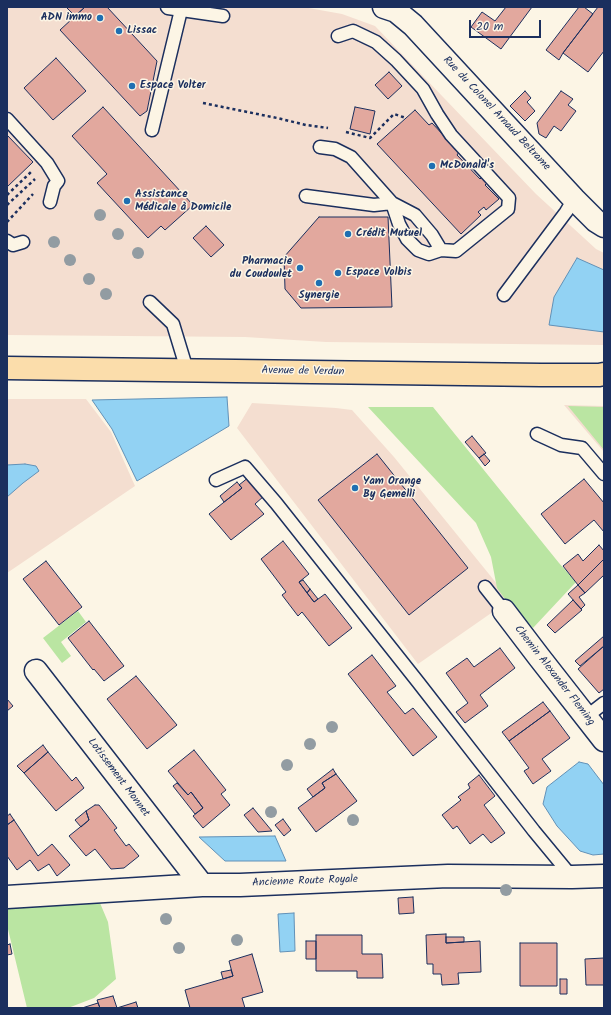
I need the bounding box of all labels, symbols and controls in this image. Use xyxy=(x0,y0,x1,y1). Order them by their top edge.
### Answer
place label: ADN immo xyxy=(41,11,92,25)
scale bar xyxy=(471,12,543,38)
marker: ADN immo xyxy=(95,13,105,23)
text: 20 m xyxy=(476,17,503,36)
place label: Lissac xyxy=(127,24,157,38)
marker: Lissac xyxy=(114,26,124,36)
street label: Rue du Colonel Arnaud Beltrame xyxy=(440,54,552,174)
place label: Espace Volter xyxy=(140,79,206,93)
marker: Espace Volter xyxy=(127,81,137,91)
place label: McDonald's xyxy=(440,159,494,173)
marker: McDonald's xyxy=(427,161,437,171)
place label: Assistance Médicale à Domicile xyxy=(135,188,231,214)
marker: Assistance Médicale à Domicile xyxy=(122,196,132,206)
place label: Crédit Mutuel xyxy=(356,227,422,241)
marker: Crédit Mutuel xyxy=(343,229,353,239)
place label: Pharmacie du Coudoulet xyxy=(230,255,292,281)
marker: Pharmacie du Coudoulet xyxy=(295,263,305,273)
place label: Espace Volbis xyxy=(346,266,412,280)
marker: Espace Volbis xyxy=(333,268,343,278)
marker: Synergie xyxy=(314,278,324,288)
place label: Synergie xyxy=(299,289,339,303)
street label: Avenue de Verdun xyxy=(262,365,344,379)
place label: Yam Orange By Gemelli xyxy=(363,475,421,501)
marker: Yam Orange By Gemelli xyxy=(350,483,360,493)
street label: Chemin Alexander Fleming xyxy=(511,623,597,729)
street label: Lotissement Monnet xyxy=(84,736,152,820)
street label: Ancienne Route Royale xyxy=(252,874,358,890)

